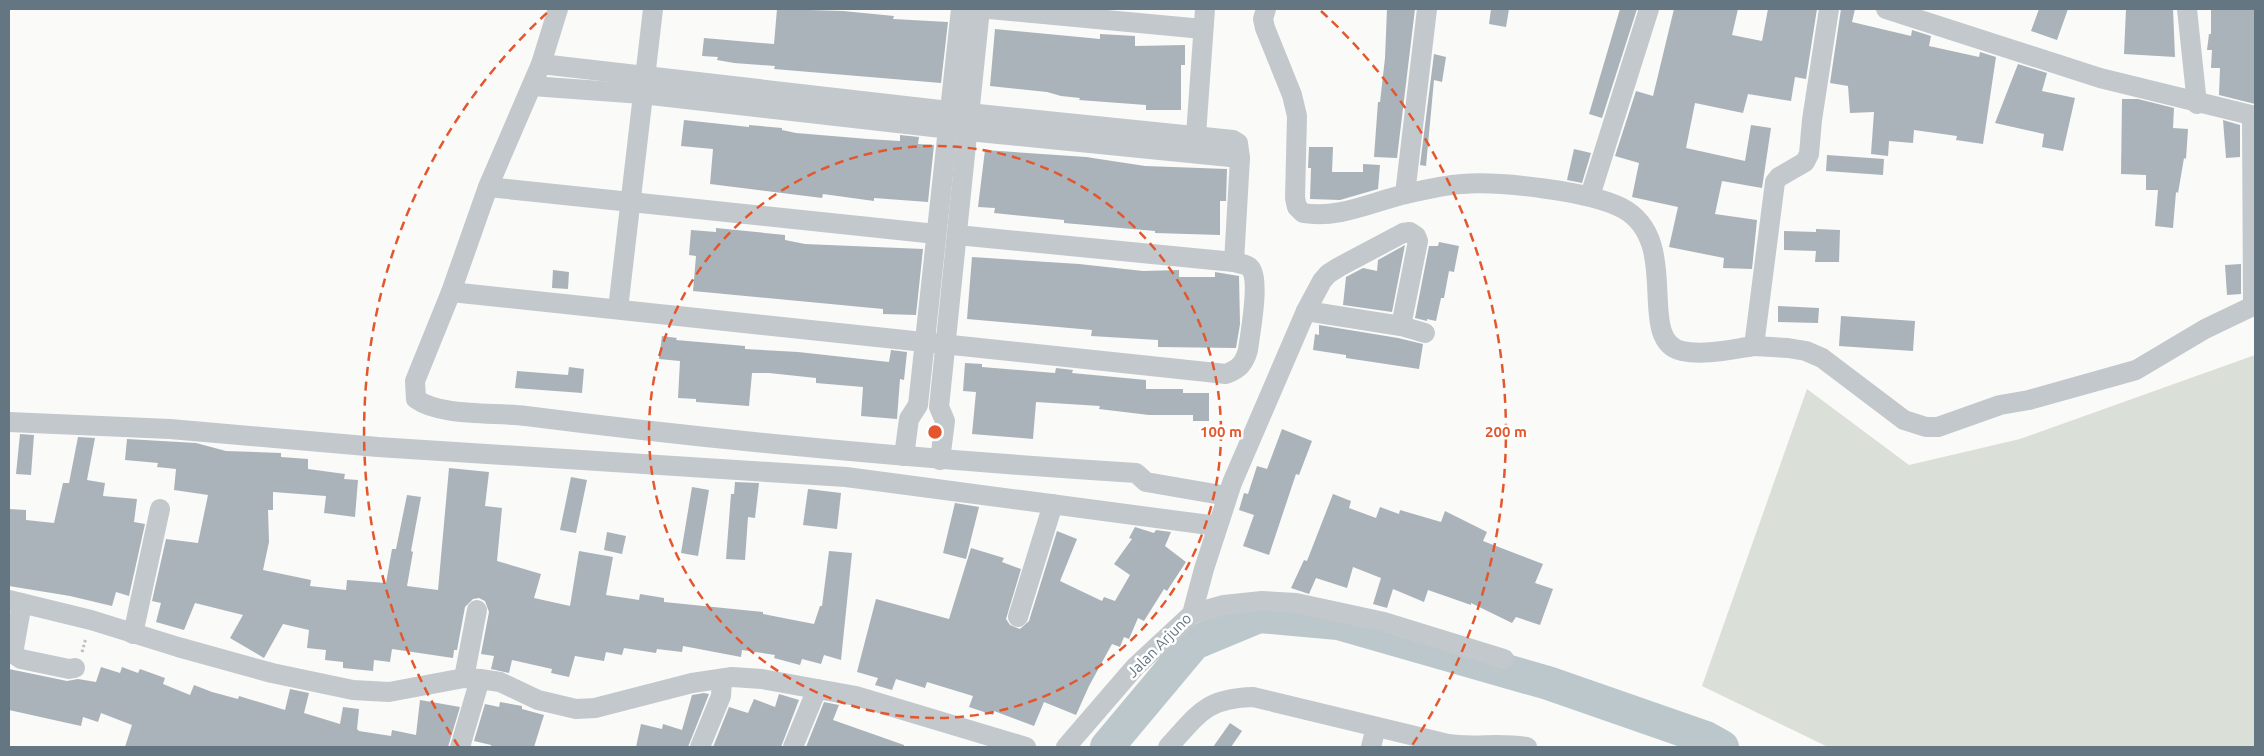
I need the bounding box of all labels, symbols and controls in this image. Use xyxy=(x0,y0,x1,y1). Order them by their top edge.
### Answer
centre of rings xyxy=(926,423,944,441)
text: 100 m xyxy=(1200,423,1242,440)
text: 200 m xyxy=(1485,423,1527,440)
street label: Jalan Arjuno xyxy=(1123,609,1195,681)

